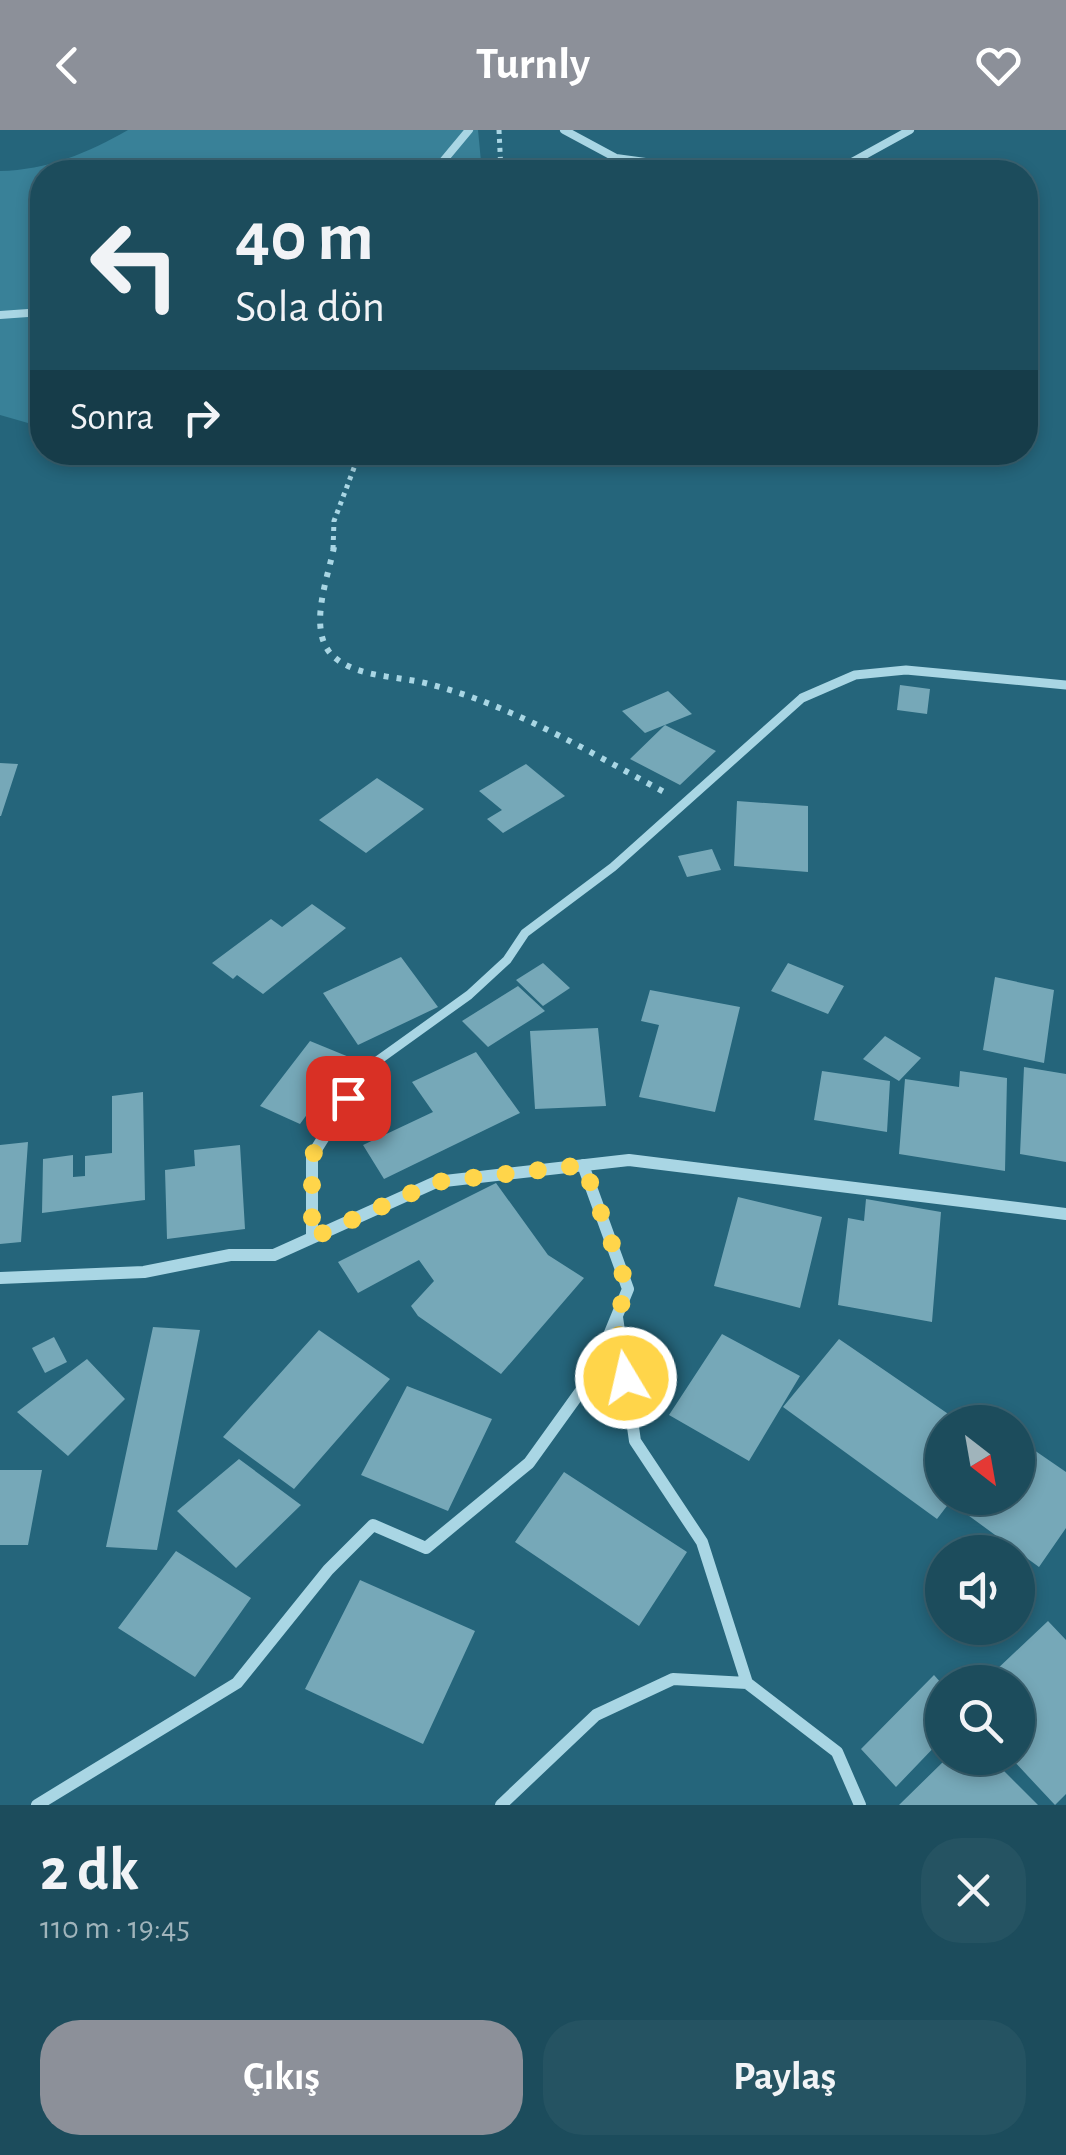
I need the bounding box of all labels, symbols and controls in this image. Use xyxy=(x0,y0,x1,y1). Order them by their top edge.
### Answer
icon: back xyxy=(40,38,95,93)
icon: heart xyxy=(971,38,1026,93)
text: Turnly xyxy=(476,42,590,87)
icon: left xyxy=(70,200,200,330)
text: 40 m xyxy=(235,203,374,273)
text: Sola dön xyxy=(235,285,385,330)
icon: right xyxy=(174,390,229,445)
text: Sonra xyxy=(70,399,154,437)
pin xyxy=(306,1056,391,1141)
icon: arrive xyxy=(321,1071,376,1126)
position arrow xyxy=(574,1326,678,1430)
north arrow xyxy=(925,1405,1035,1515)
map controls xyxy=(925,1405,1035,1775)
button: sound xyxy=(925,1535,1035,1645)
button: search xyxy=(925,1665,1035,1775)
button: close xyxy=(921,1838,1026,1943)
text: 2 dk xyxy=(40,1841,139,1901)
text: 110 m · 19:45 xyxy=(40,1912,190,1944)
button: Çıkış xyxy=(40,2020,523,2135)
button: Paylaş xyxy=(543,2020,1026,2135)

